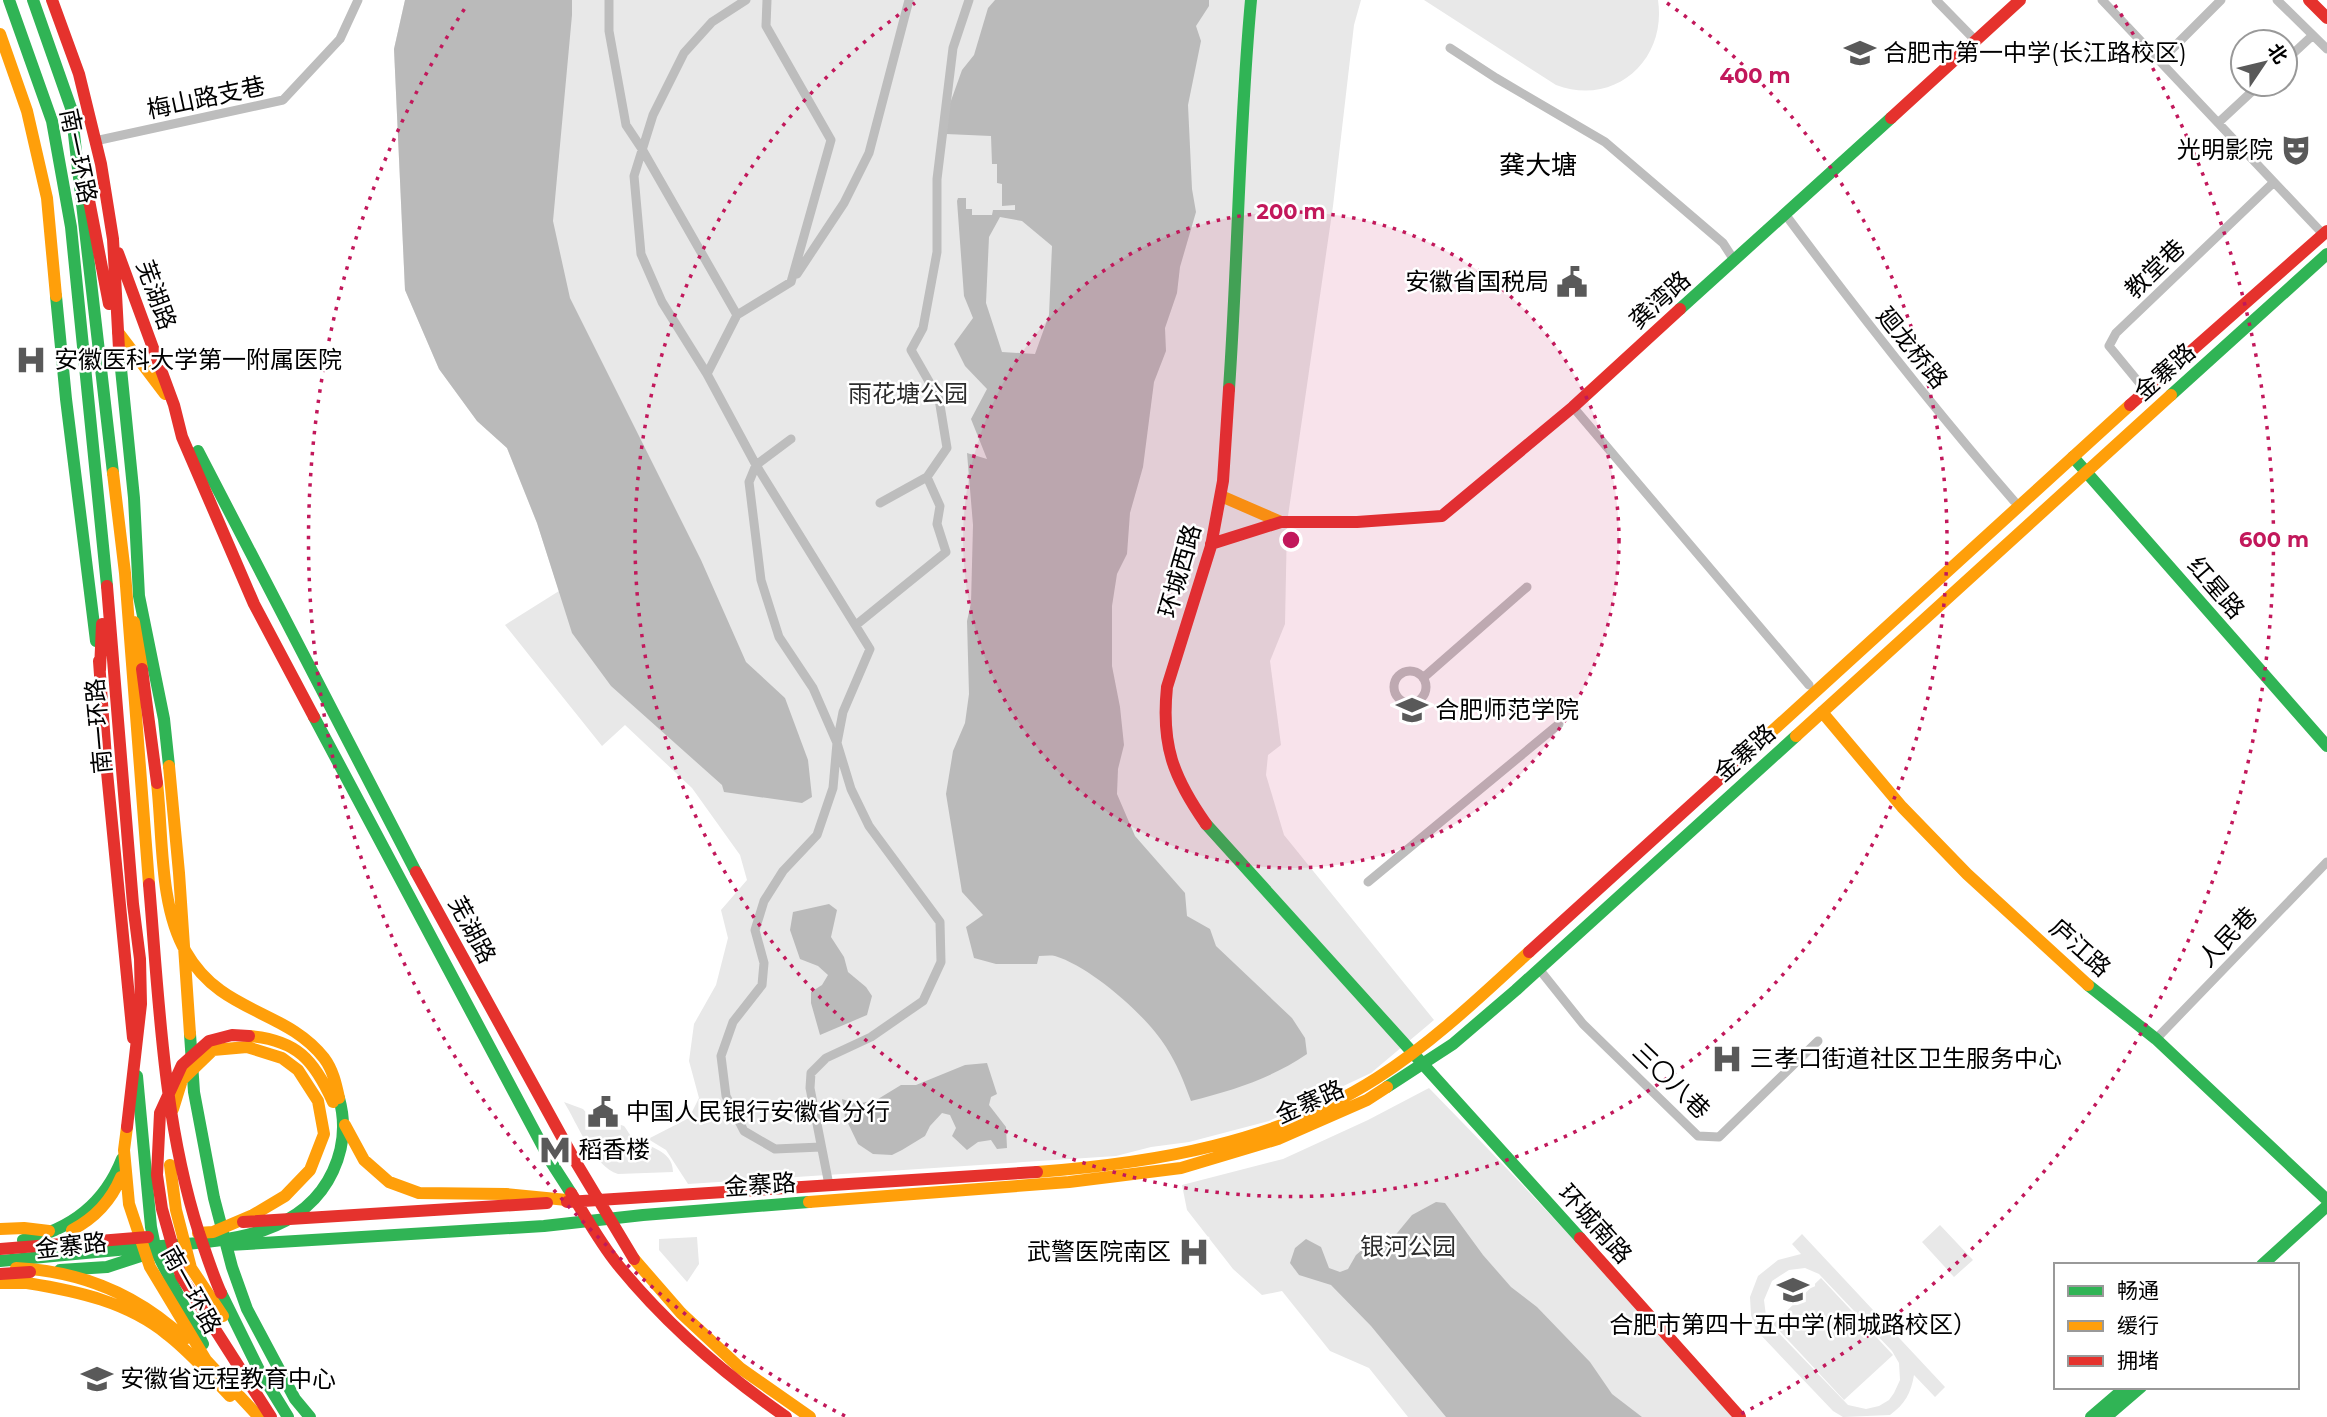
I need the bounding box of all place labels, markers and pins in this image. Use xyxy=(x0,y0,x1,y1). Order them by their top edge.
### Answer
school or university icon: 合肥市第一中学(长江路校区) xyxy=(1843,36,1877,70)
place label: 合肥市第一中学(长江路校区) xyxy=(1883,38,2187,67)
theatre icon: 光明影院 xyxy=(2279,133,2313,167)
place label: 光明影院 xyxy=(2177,135,2273,164)
public building icon: 安徽省国税局 xyxy=(1555,265,1589,299)
place label: 安徽省国税局 xyxy=(1405,267,1549,296)
hospital icon: 安徽医科大学第一附属医院 xyxy=(14,343,48,377)
place label: 安徽医科大学第一附属医院 xyxy=(54,345,342,374)
centre of rings xyxy=(1279,528,1303,552)
school or university icon: 合肥师范学院 xyxy=(1395,693,1429,727)
place label: 合肥师范学院 xyxy=(1435,695,1579,724)
hospital icon: 三孝口街道社区卫生服务中心 xyxy=(1710,1042,1744,1076)
place label: 三孝口街道社区卫生服务中心 xyxy=(1750,1044,2062,1073)
public building icon: 中国人民银行安徽省分行 xyxy=(586,1095,620,1129)
place label: 中国人民银行安徽省分行 xyxy=(626,1097,890,1126)
metro station icon: 稻香楼 xyxy=(538,1133,572,1167)
place label: 稻香楼 xyxy=(578,1135,650,1164)
hospital icon: 武警医院南区 xyxy=(1177,1235,1211,1269)
place label: 武警医院南区 xyxy=(1027,1237,1171,1266)
school or university icon: 合肥市第四十五中学(桐城路校区） xyxy=(1776,1273,1810,1307)
place label: 合肥市第四十五中学(桐城路校区） xyxy=(1609,1310,1977,1339)
school or university icon: 安徽省远程教育中心 xyxy=(80,1362,114,1396)
place label: 安徽省远程教育中心 xyxy=(120,1364,336,1393)

